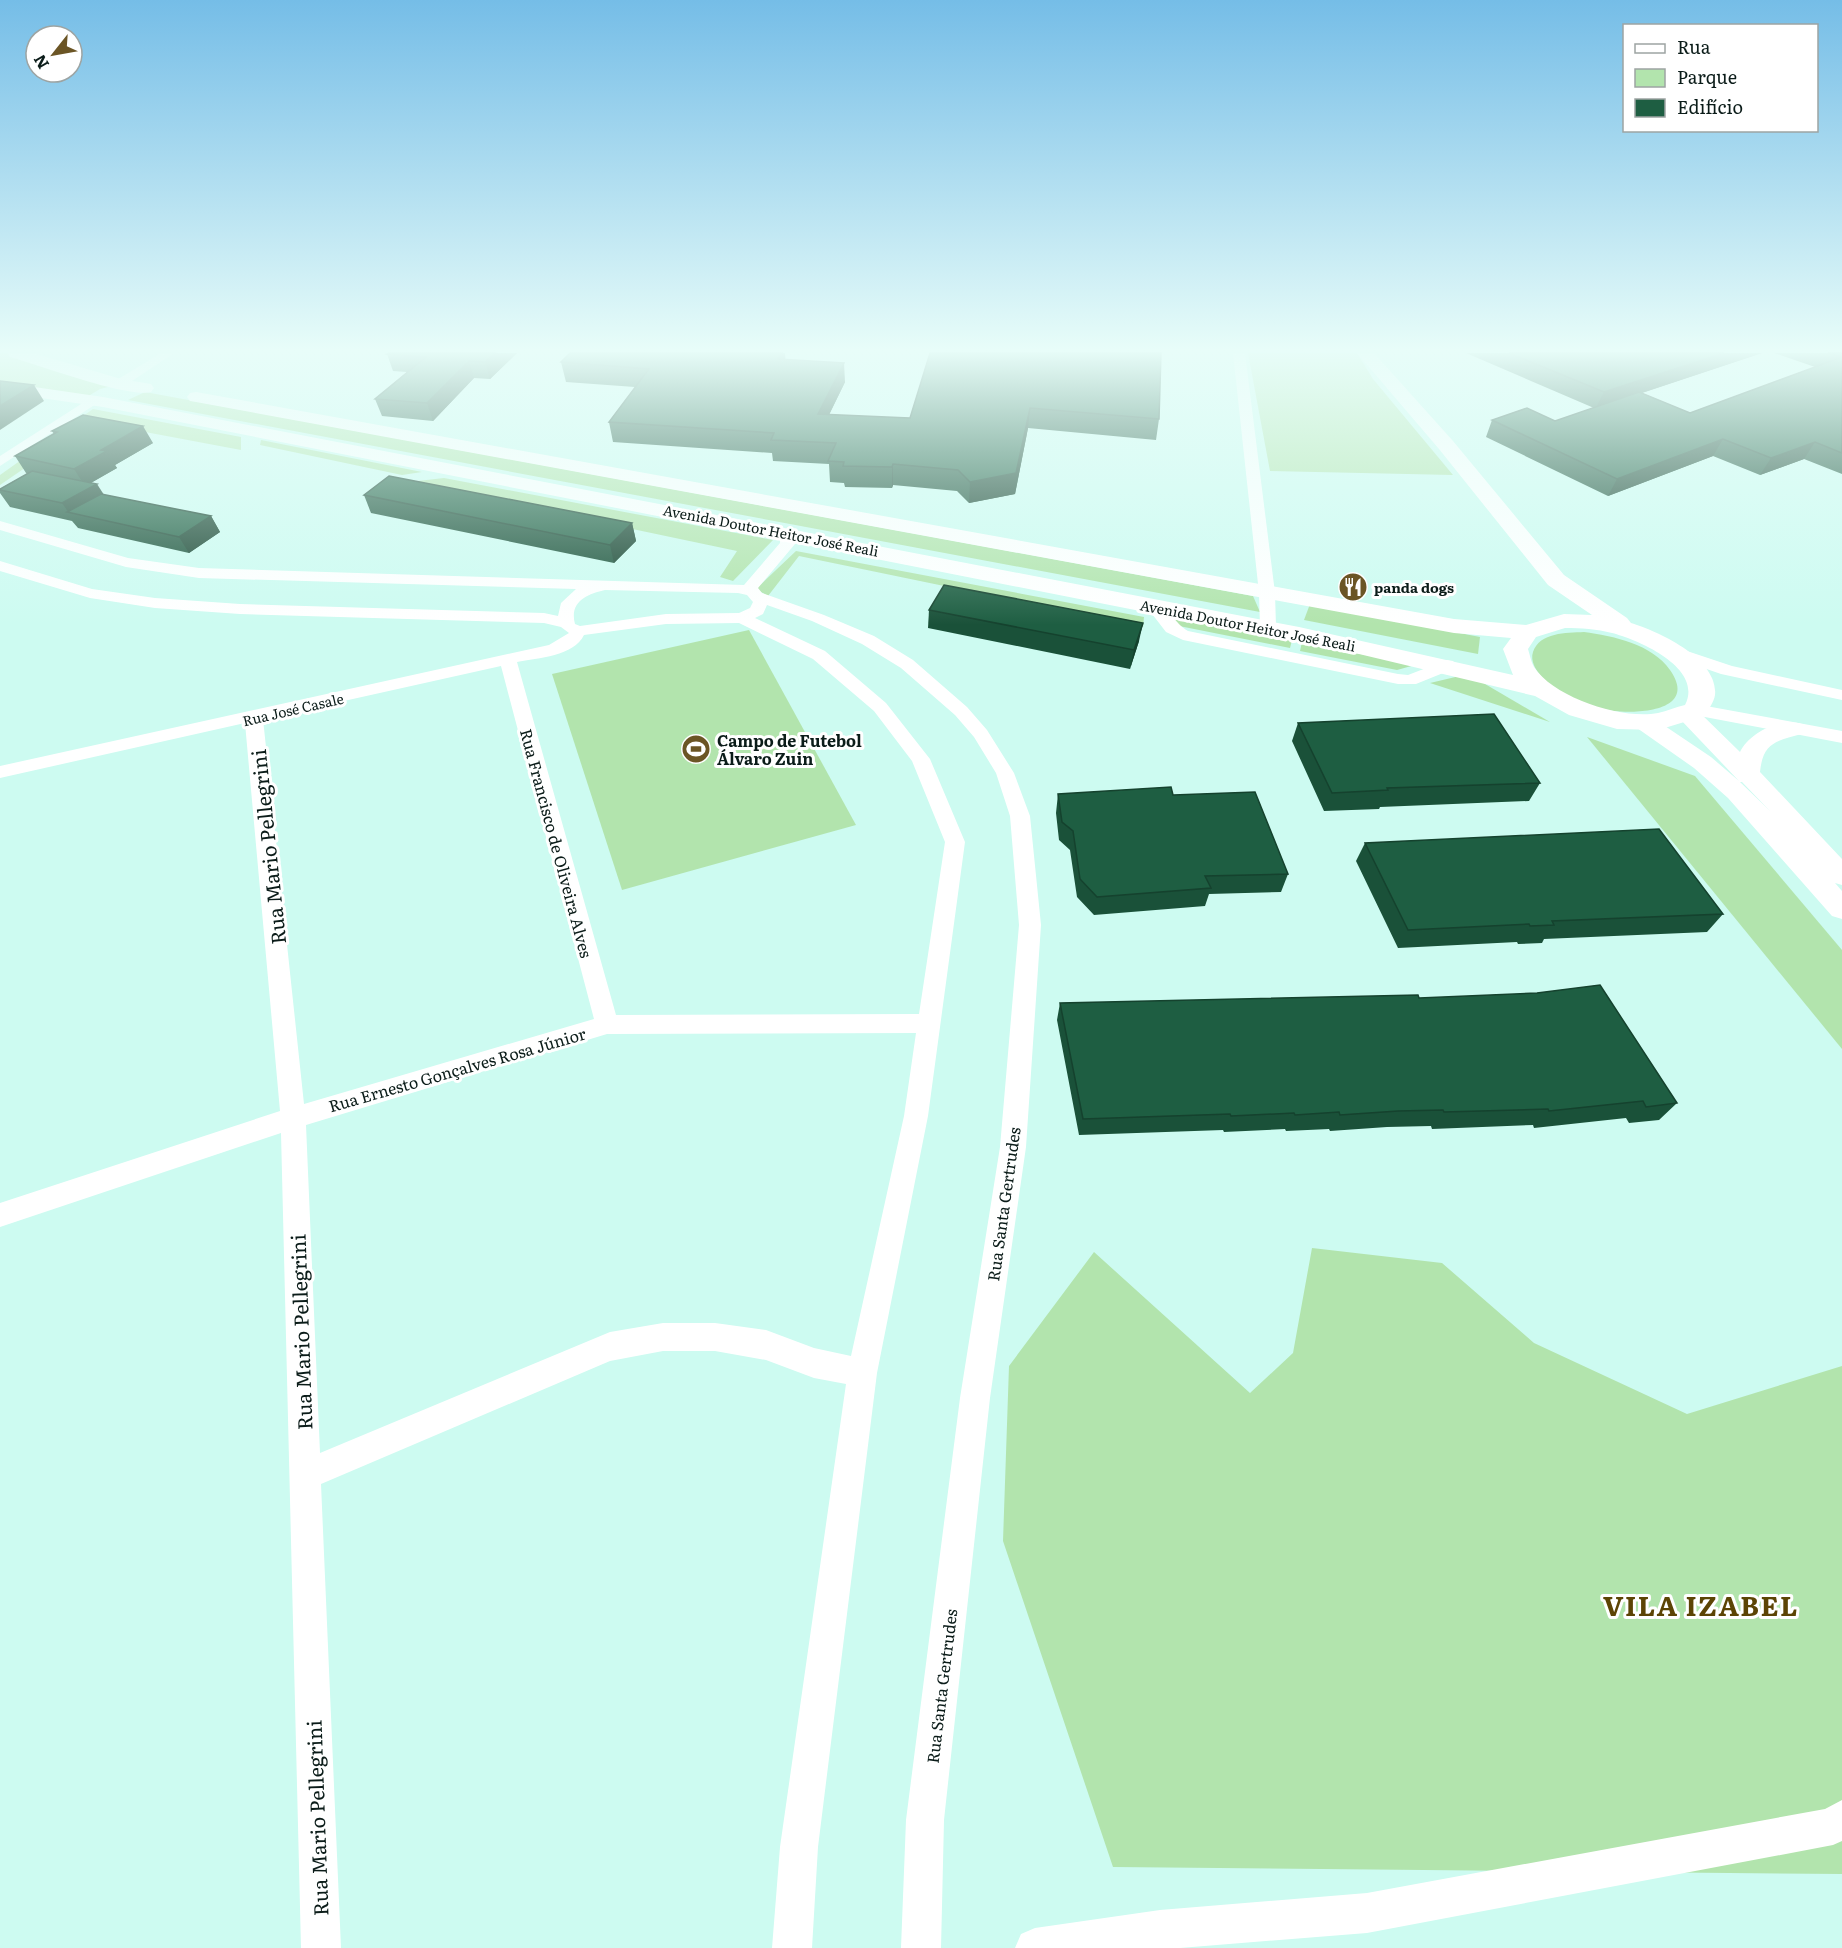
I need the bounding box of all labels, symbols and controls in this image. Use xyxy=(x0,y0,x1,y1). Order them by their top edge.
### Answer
north arrow xyxy=(24,24,84,84)
legend xyxy=(1623,24,1818,132)
text: Rua xyxy=(1677,33,1711,60)
text: N xyxy=(27,50,54,74)
text: Parque xyxy=(1677,63,1737,90)
text: Edifício xyxy=(1677,93,1743,120)
street label: Avenida Doutor Heitor José Reali xyxy=(662,499,881,561)
restaurant icon: panda dogs xyxy=(1337,571,1369,603)
place label: panda dogs xyxy=(1374,577,1454,597)
street label: Avenida Doutor Heitor José Reali xyxy=(1139,594,1358,656)
street label: Rua José Casale xyxy=(241,688,345,730)
street label: Rua Francisco de Oliveira Alves xyxy=(515,726,599,960)
place label: Campo de Futebol Álvaro Zuin xyxy=(717,728,862,770)
sports icon: Campo de Futebol Álvaro Zuin xyxy=(680,733,712,765)
street label: Rua Mario Pellegrini xyxy=(242,748,292,946)
street label: Rua Ernesto Gonçalves Rosa Júnior xyxy=(326,1021,589,1117)
street label: Rua Santa Gertrudes xyxy=(980,1125,1026,1283)
street label: Rua Mario Pellegrini xyxy=(282,1233,318,1430)
district label: VILA IZABEL xyxy=(1603,1584,1799,1624)
street label: Rua Santa Gertrudes xyxy=(920,1607,962,1765)
street label: Rua Mario Pellegrini xyxy=(298,1719,334,1916)

